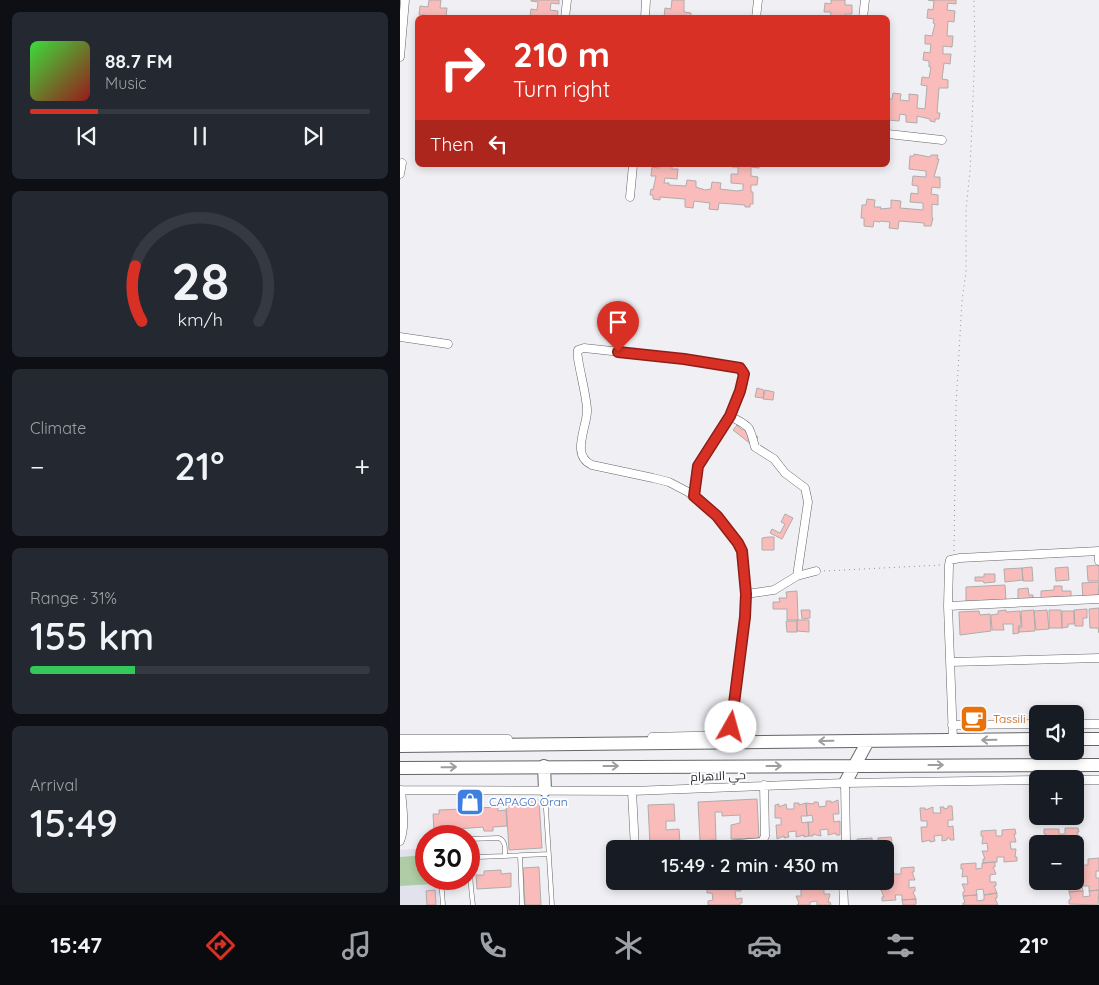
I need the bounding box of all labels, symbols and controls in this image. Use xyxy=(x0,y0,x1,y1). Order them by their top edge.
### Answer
text: 210 m xyxy=(513,32,610,76)
icon: right xyxy=(430,35,495,100)
text: 88.7 FM xyxy=(105,49,173,73)
text: Music xyxy=(105,73,147,93)
text: Turn right xyxy=(513,75,610,103)
icon: previous xyxy=(73,122,101,150)
icon: pause xyxy=(186,122,214,150)
icon: next xyxy=(299,122,327,150)
icon: left xyxy=(484,130,512,158)
text: Then xyxy=(430,132,474,156)
text: 28 xyxy=(171,248,229,313)
pin xyxy=(597,301,639,352)
text: km/h xyxy=(177,308,223,330)
icon: arrive xyxy=(604,308,632,336)
text: Climate xyxy=(30,418,86,438)
text: 21° xyxy=(174,442,224,490)
text: − xyxy=(30,449,45,484)
text: + xyxy=(354,449,370,484)
text: Range · 31% xyxy=(30,588,117,608)
text: 155 km xyxy=(30,612,154,660)
position arrow xyxy=(704,700,756,752)
cafe icon: Tassili xyxy=(959,704,989,734)
map controls xyxy=(1029,705,1084,890)
button: sound xyxy=(1029,705,1084,760)
place label: Tassili xyxy=(993,711,1025,726)
one-way arrow xyxy=(981,735,998,745)
one-way arrow xyxy=(819,737,835,746)
one-way arrow xyxy=(602,761,619,771)
one-way arrow xyxy=(765,761,781,771)
one-way arrow xyxy=(928,761,944,770)
one-way arrow xyxy=(440,762,456,772)
street label: حي الاهرام xyxy=(690,767,746,787)
button: + xyxy=(1029,770,1084,825)
text: Arrival xyxy=(30,775,78,795)
shop icon: CAPAGO Oran xyxy=(455,787,485,817)
place label: CAPAGO Oran xyxy=(489,794,568,809)
text: 15:49 xyxy=(30,799,118,847)
speed limit sign: 30 xyxy=(415,825,480,890)
button: − xyxy=(1029,835,1084,890)
text: 15:49 · 2 min · 430 m xyxy=(661,853,839,877)
icon: directions xyxy=(203,928,238,963)
icon: music xyxy=(339,928,374,963)
icon: phone xyxy=(475,928,510,963)
icon: climate xyxy=(611,928,646,963)
icon: car xyxy=(747,928,782,963)
icon: filters xyxy=(883,928,918,963)
text: 15:47 xyxy=(50,931,102,959)
text: 21° xyxy=(1019,931,1048,959)

